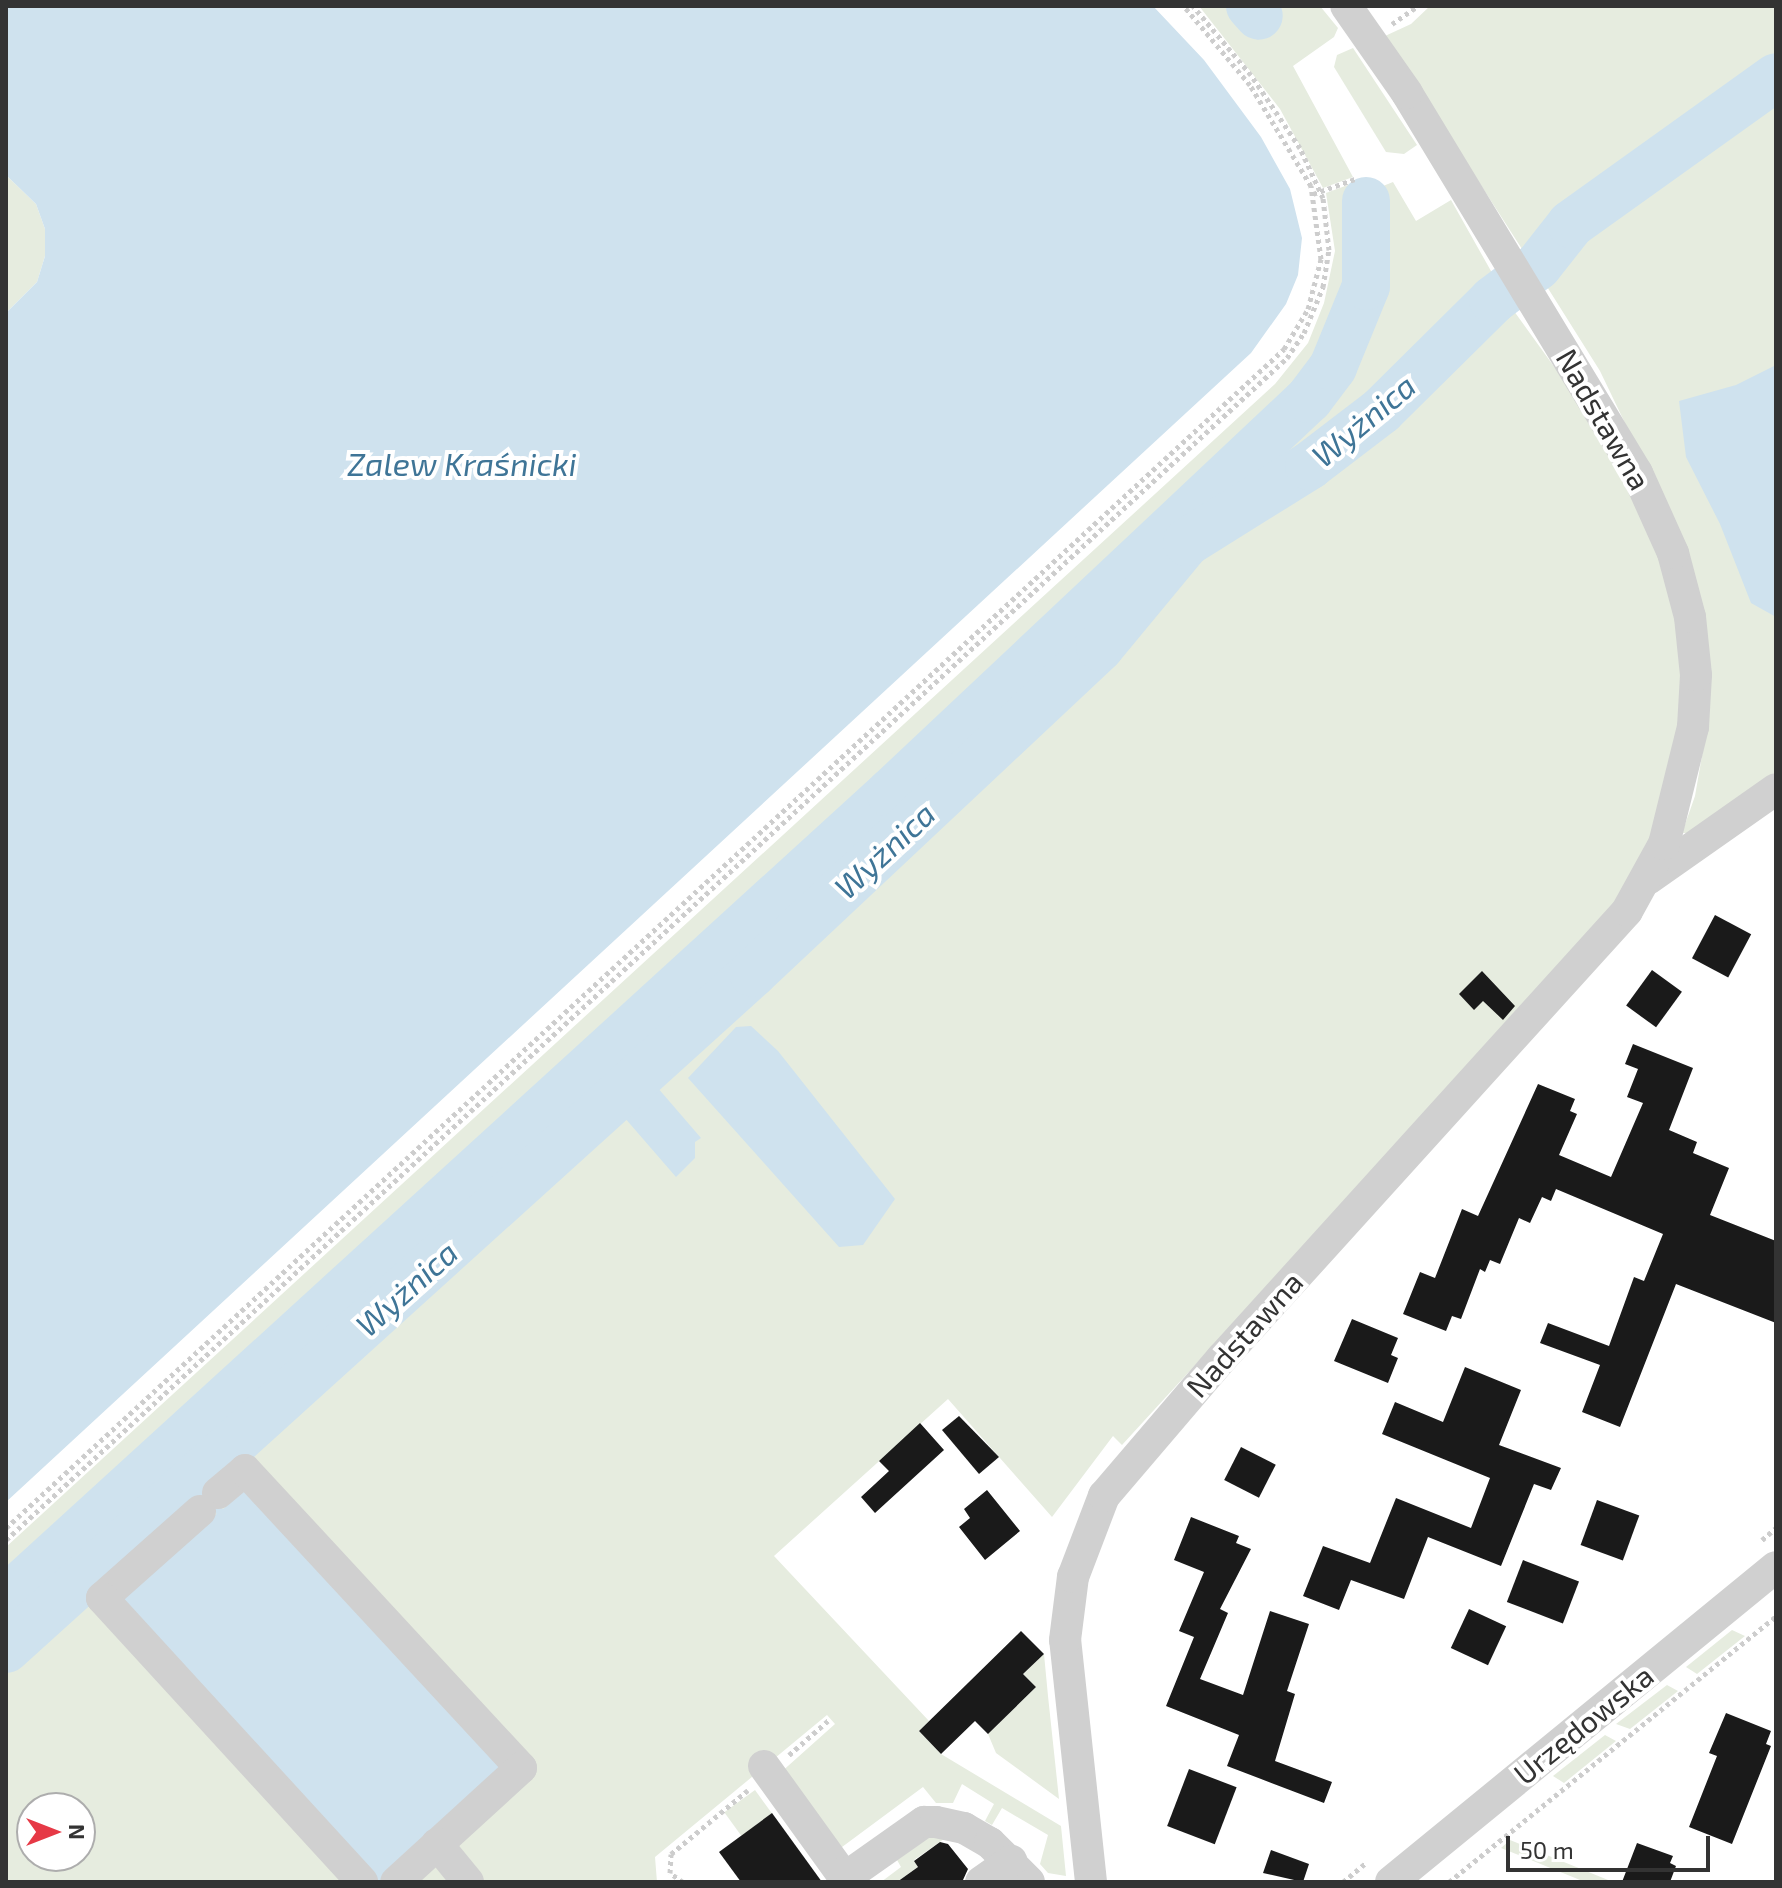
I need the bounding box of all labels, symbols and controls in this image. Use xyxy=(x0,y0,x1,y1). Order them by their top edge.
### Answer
street label: Nadstawna xyxy=(1549,342,1659,496)
water label: Wyżnica xyxy=(1303,366,1423,474)
water label: Zalew Kraśnicki xyxy=(347,444,577,482)
water label: Wyżnica xyxy=(826,794,942,906)
water label: Wyżnica xyxy=(347,1232,465,1344)
street label: Nadstawna xyxy=(1178,1264,1310,1404)
street label: Urzędowska xyxy=(1506,1657,1660,1791)
north arrow xyxy=(16,1792,96,1872)
scale bar xyxy=(1510,1820,1714,1870)
text: N xyxy=(65,1824,91,1840)
text: 50 m xyxy=(1520,1835,1574,1864)

